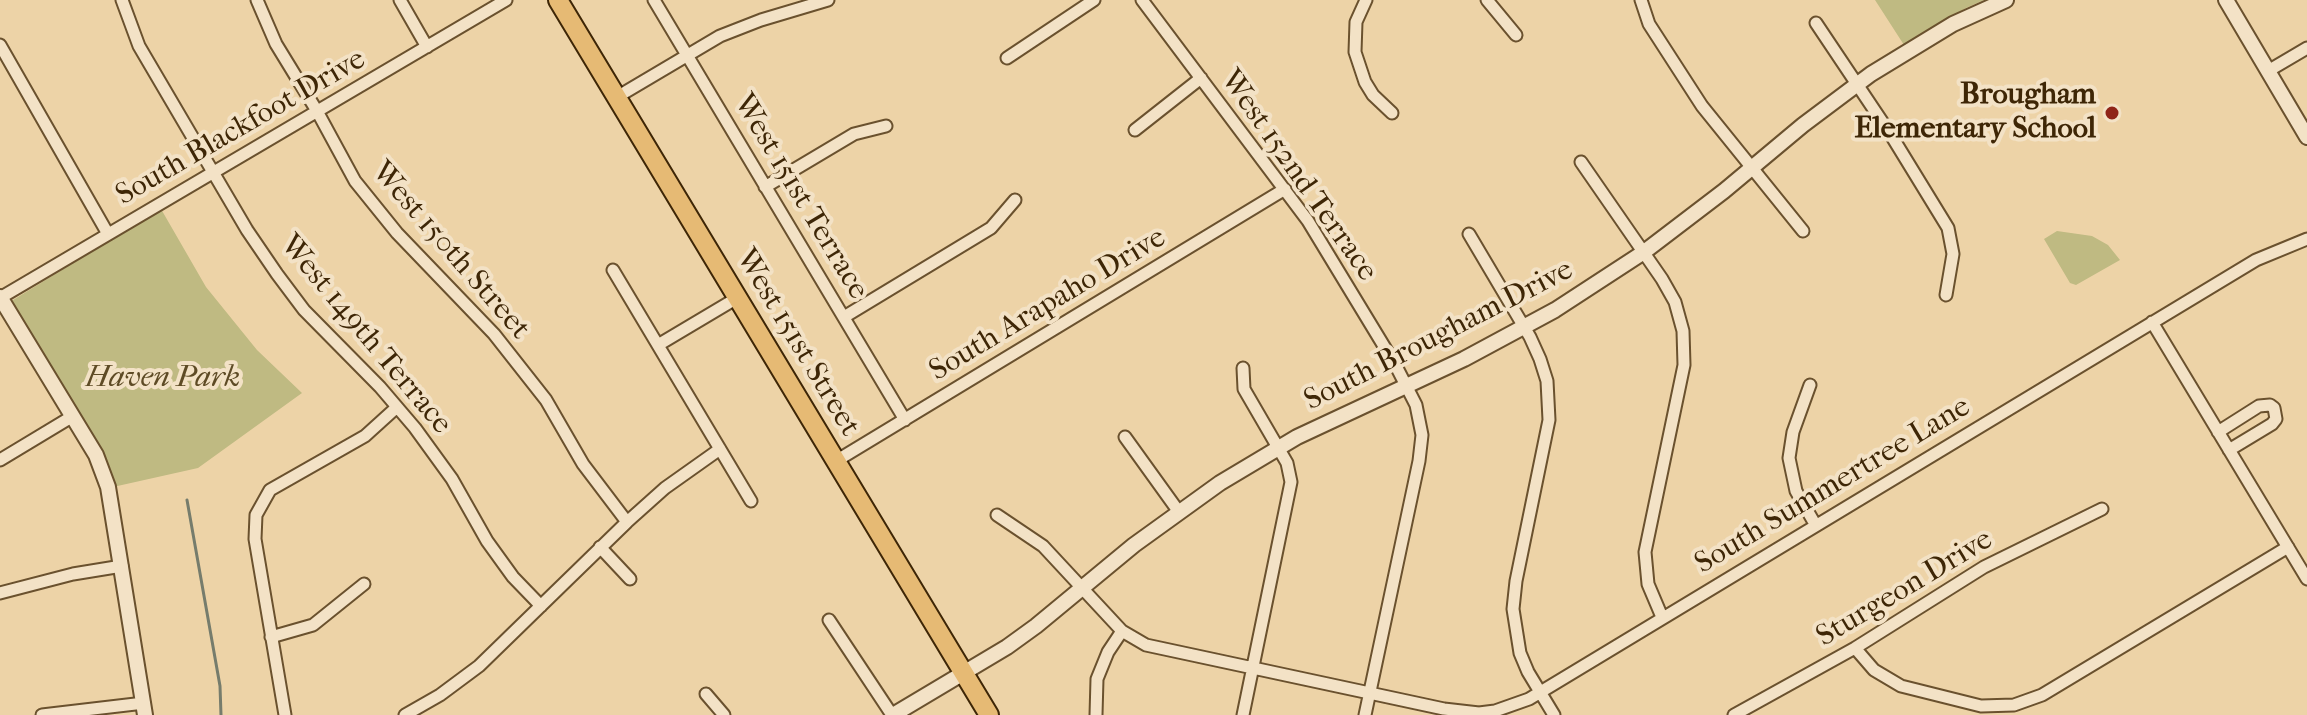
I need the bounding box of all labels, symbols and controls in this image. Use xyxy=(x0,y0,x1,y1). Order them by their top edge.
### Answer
street label: South Blackfoot Drive xyxy=(110,42,372,214)
street label: West 152nd Terrace xyxy=(1212,63,1384,289)
place label: Brougham Elementary School xyxy=(1854,78,2096,148)
street label: West 151st Terrace xyxy=(725,88,875,306)
marker: Brougham Elementary School xyxy=(2103,104,2121,122)
street label: West 150th Street xyxy=(363,155,537,347)
street label: South Arapaho Drive xyxy=(923,220,1173,390)
street label: West 149th Terrace xyxy=(271,228,459,442)
street label: West 151st Street xyxy=(727,243,867,443)
street label: South Brougham Drive xyxy=(1299,253,1579,419)
park label: Haven Park xyxy=(86,361,240,397)
street label: South Summertree Lane xyxy=(1689,390,1977,582)
street label: Sturgeon Drive xyxy=(1811,522,1999,656)

